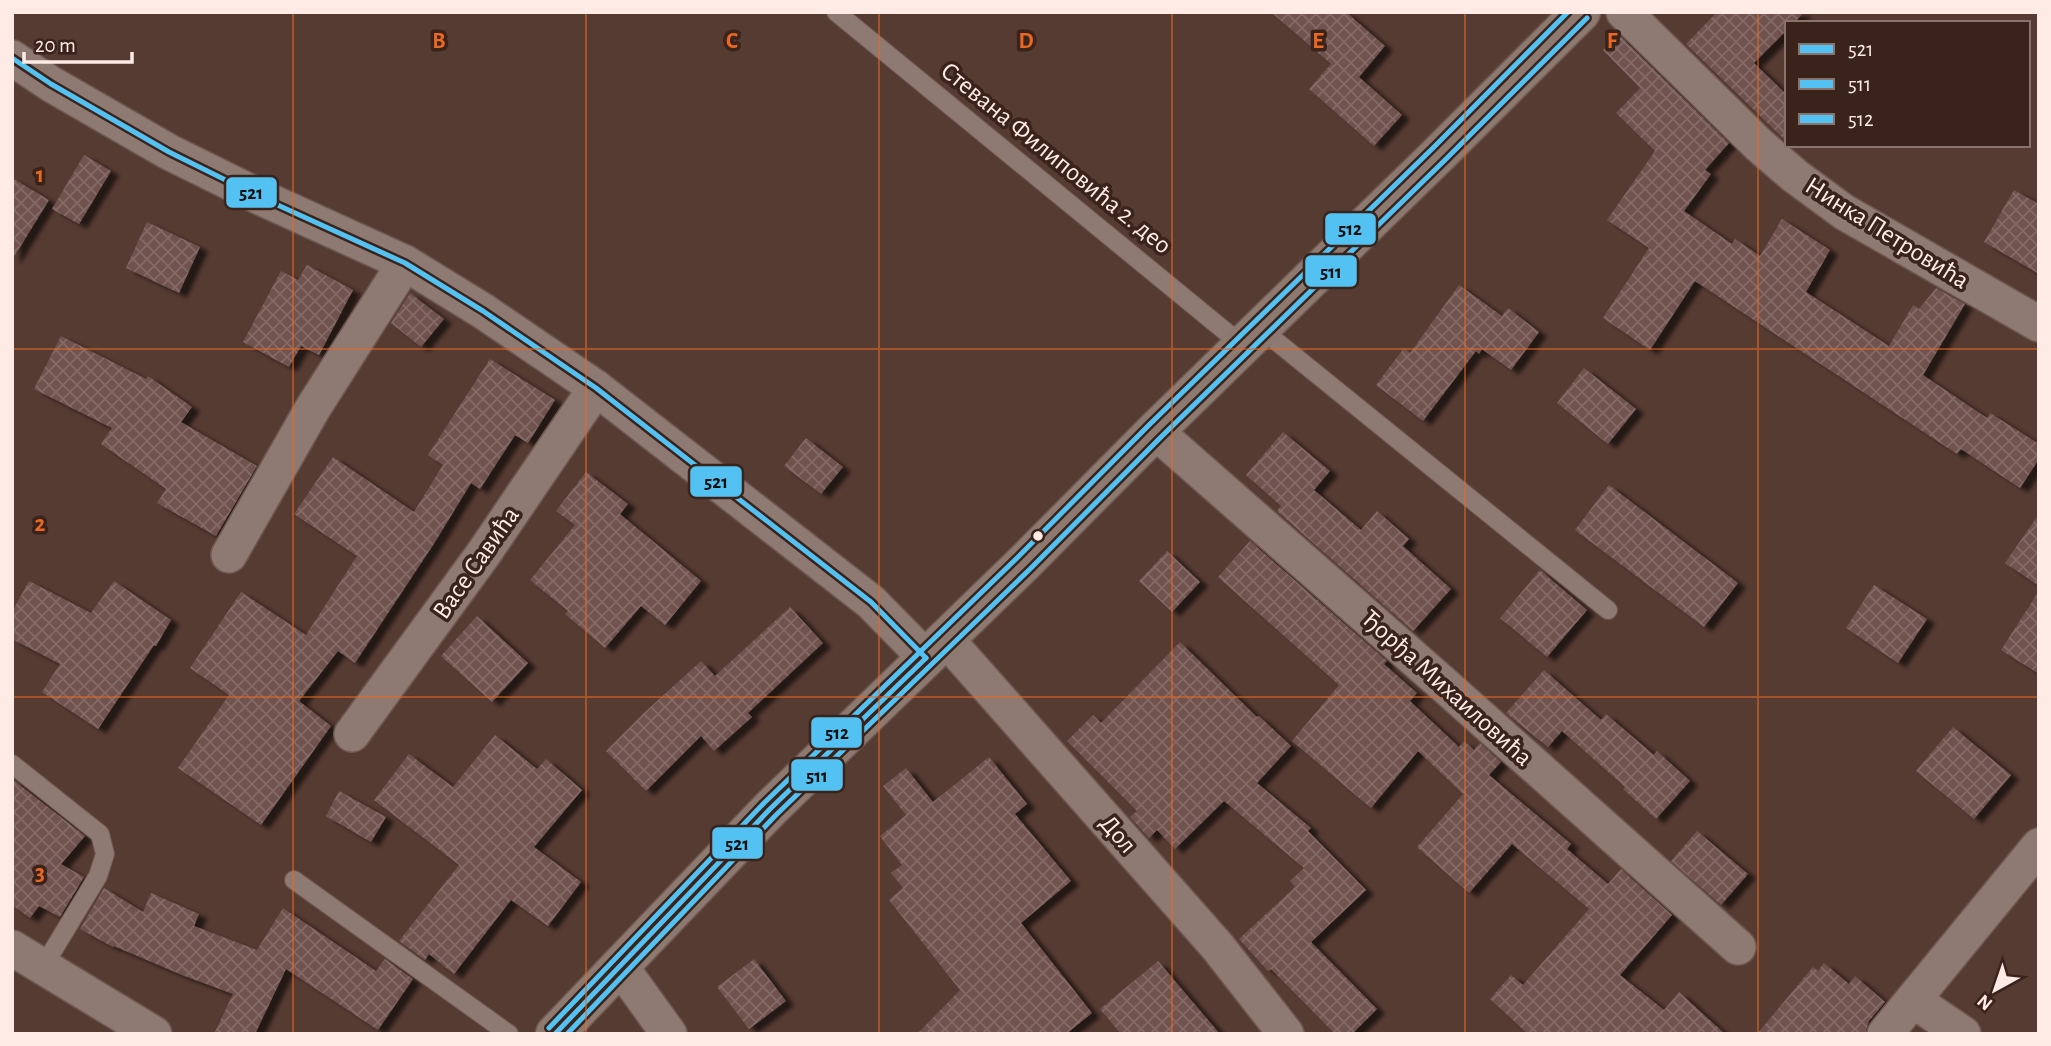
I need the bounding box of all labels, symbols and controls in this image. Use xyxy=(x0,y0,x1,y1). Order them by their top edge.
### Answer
scale bar xyxy=(24,21,133,65)
legend xyxy=(1785,21,2030,147)
text: B xyxy=(432,30,446,53)
text: C xyxy=(726,30,738,53)
text: D xyxy=(1018,30,1034,53)
text: E xyxy=(1312,30,1324,53)
text: F xyxy=(1607,30,1618,53)
text: 20 m xyxy=(35,35,76,56)
text: 521 xyxy=(1848,39,1874,60)
street label: Стевана Филиповића 2. део xyxy=(936,57,1176,259)
text: 511 xyxy=(1848,74,1871,95)
text: 512 xyxy=(1848,109,1874,130)
text: 1 xyxy=(36,164,44,187)
street label: Нинка Петровића xyxy=(1801,172,1973,294)
line badge: 521 xyxy=(225,176,278,209)
text: 521 xyxy=(239,184,263,203)
line badge: 512 xyxy=(1324,212,1377,246)
text: 512 xyxy=(1338,220,1362,239)
line badge: 511 xyxy=(1304,254,1358,288)
text: 511 xyxy=(1320,263,1342,282)
line badge: 521 xyxy=(689,465,743,498)
text: 521 xyxy=(704,473,728,492)
street label: Васе Савића xyxy=(428,502,524,624)
text: 2 xyxy=(35,513,46,536)
unlabelled marker xyxy=(1031,529,1045,543)
street label: Ђорђа Михаиловића xyxy=(1357,605,1537,771)
line badge: 512 xyxy=(810,716,863,749)
text: 512 xyxy=(825,724,849,743)
line badge: 511 xyxy=(790,758,844,792)
text: 511 xyxy=(806,767,828,786)
street label: Дол xyxy=(1095,810,1141,858)
line badge: 521 xyxy=(711,826,764,860)
text: 521 xyxy=(725,835,749,854)
text: 3 xyxy=(35,862,45,885)
north arrow xyxy=(1960,955,2030,1025)
text: N xyxy=(1974,990,1996,1013)

